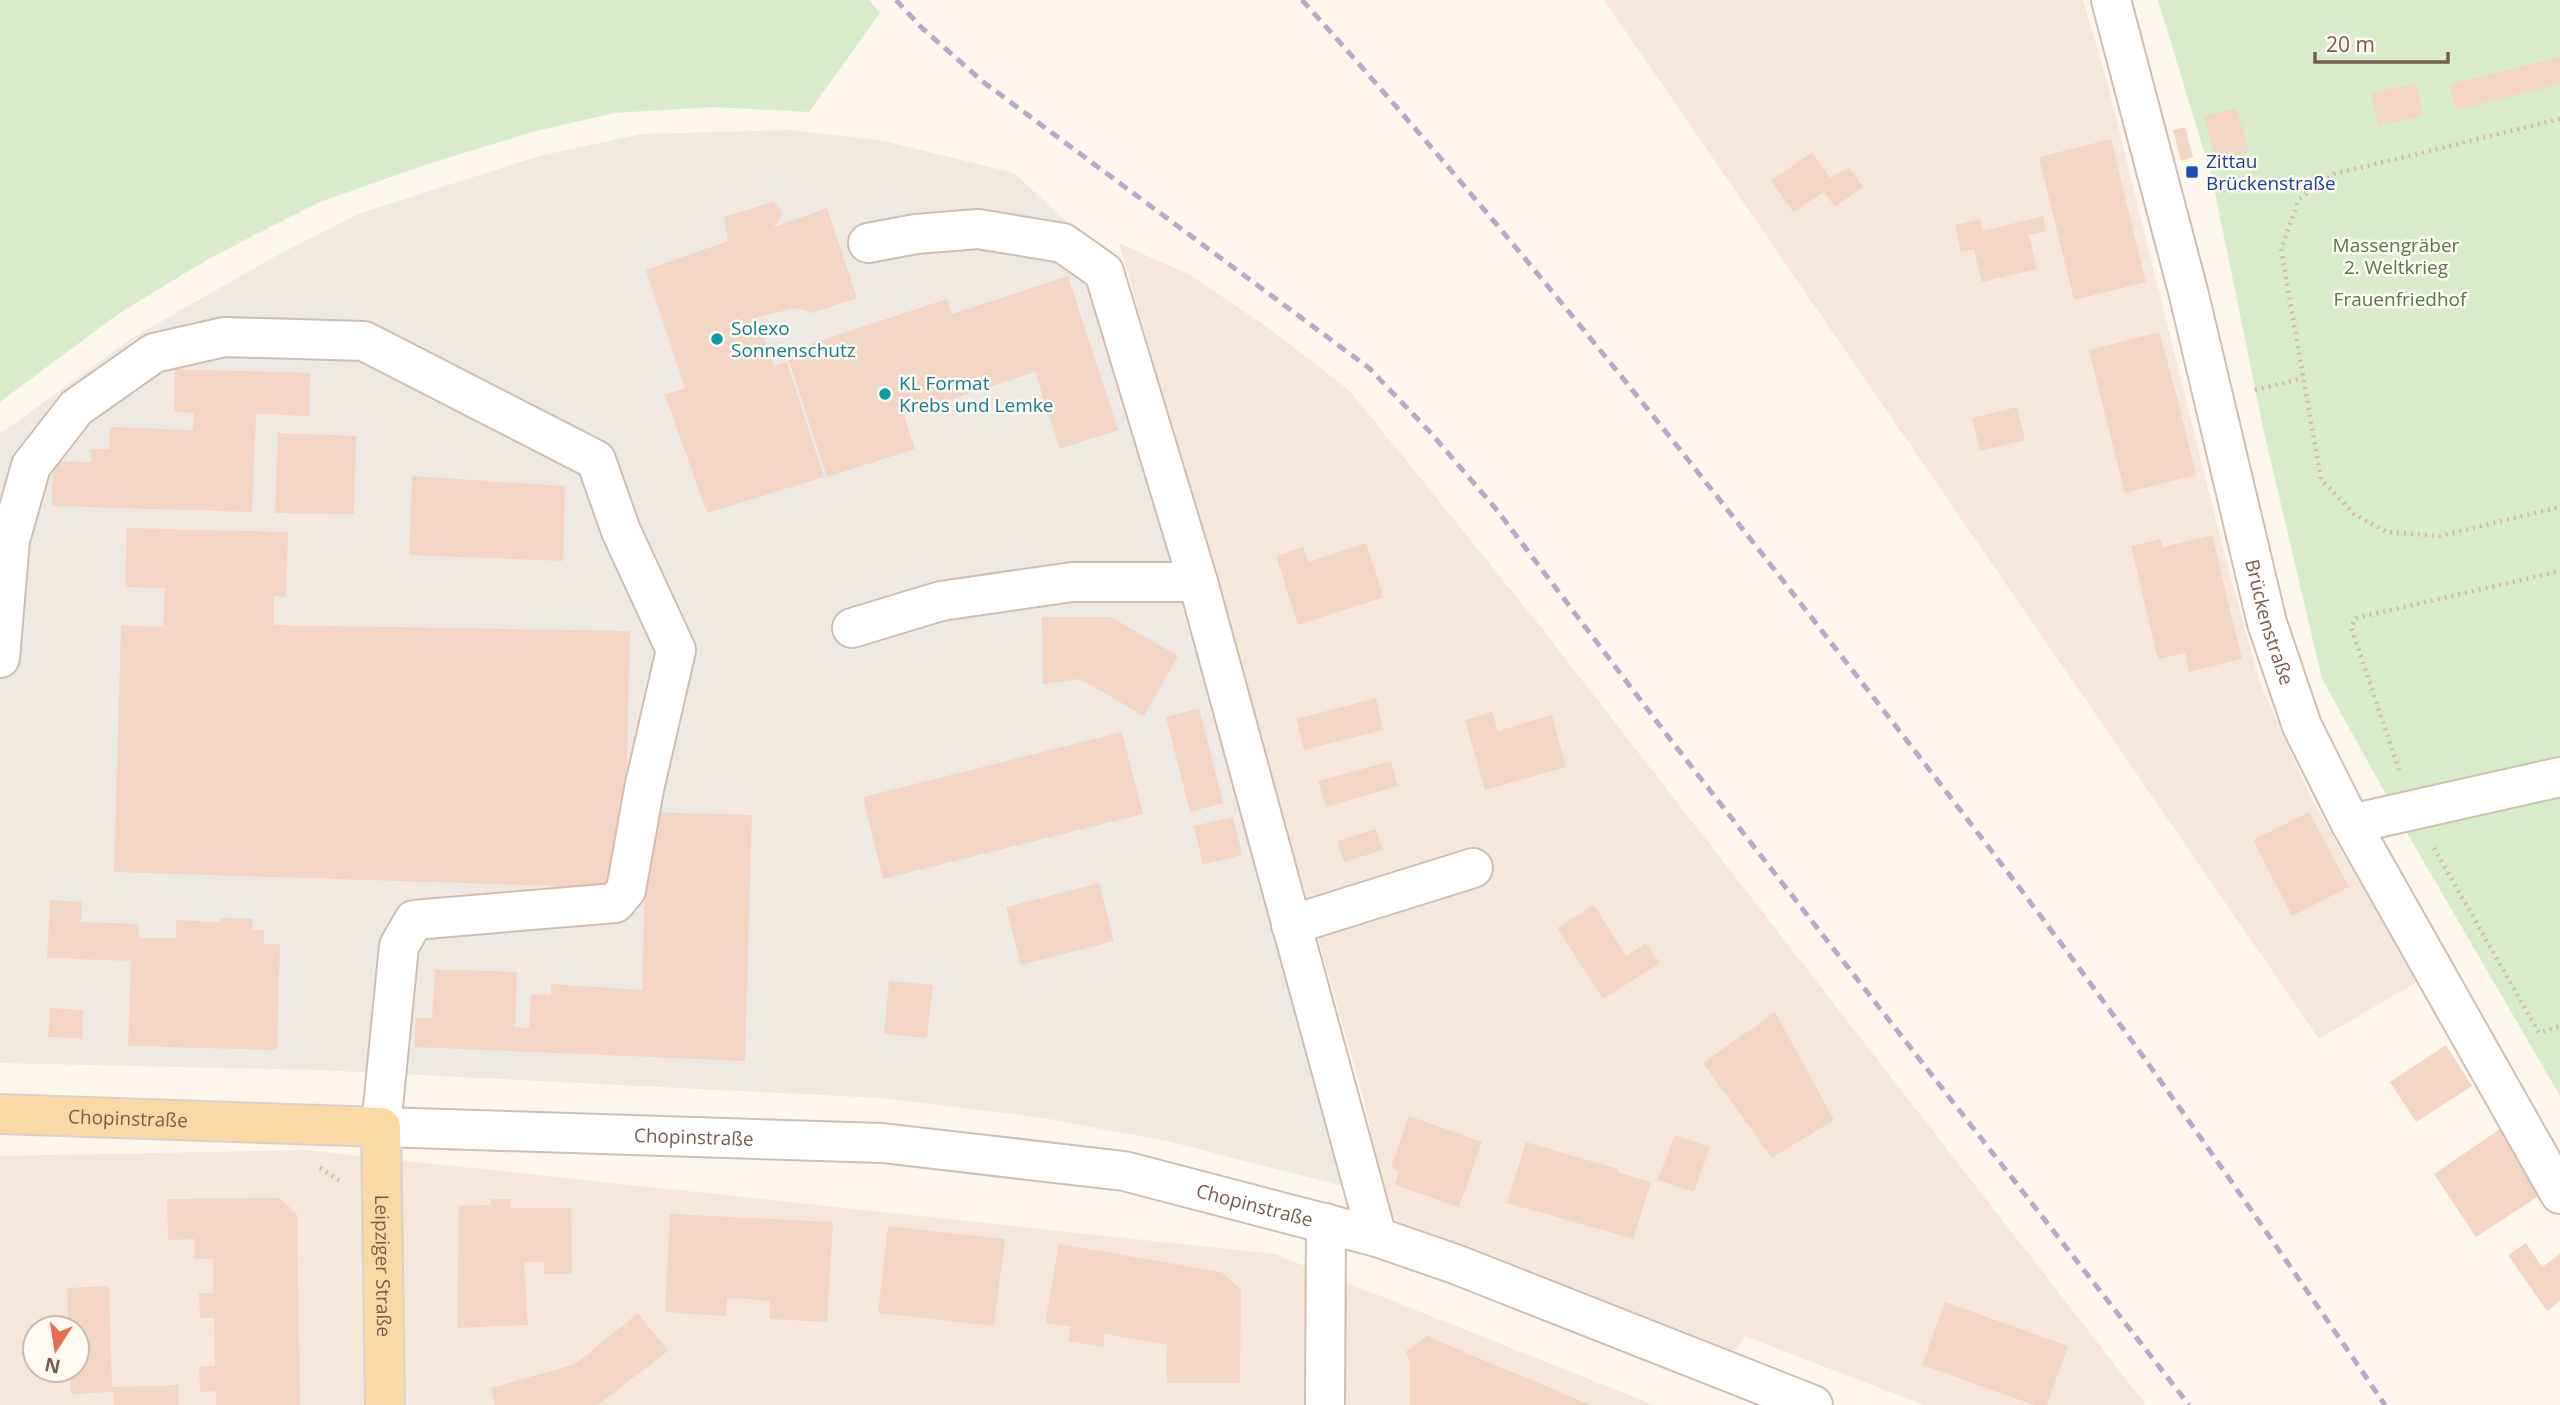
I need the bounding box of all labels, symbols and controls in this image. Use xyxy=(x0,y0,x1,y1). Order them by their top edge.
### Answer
scale bar xyxy=(2315,21,2448,65)
text: 20 m xyxy=(2326,30,2375,58)
place label: Zittau Brückenstraße xyxy=(2206,148,2336,196)
marker: Zittau Brückenstraße xyxy=(2184,164,2200,180)
park label: Massengräber 2. Weltkrieg xyxy=(2333,232,2460,280)
park label: Frauenfriedhof xyxy=(2334,286,2468,312)
place label: Solexo Sonnenschutz xyxy=(731,315,856,363)
marker: Solexo Sonnenschutz xyxy=(709,331,725,347)
place label: KL Format Krebs und Lemke xyxy=(899,370,1053,418)
marker: KL Format Krebs und Lemke xyxy=(877,386,893,402)
street label: Brückenstraße xyxy=(2239,557,2300,688)
street label: Chopinstraße xyxy=(68,1103,188,1133)
street label: Chopinstraße xyxy=(633,1122,754,1152)
street label: Chopinstraße xyxy=(1193,1177,1316,1233)
street label: Leipziger Straße xyxy=(369,1194,397,1337)
north arrow xyxy=(21,1314,91,1384)
text: N xyxy=(42,1351,63,1380)

